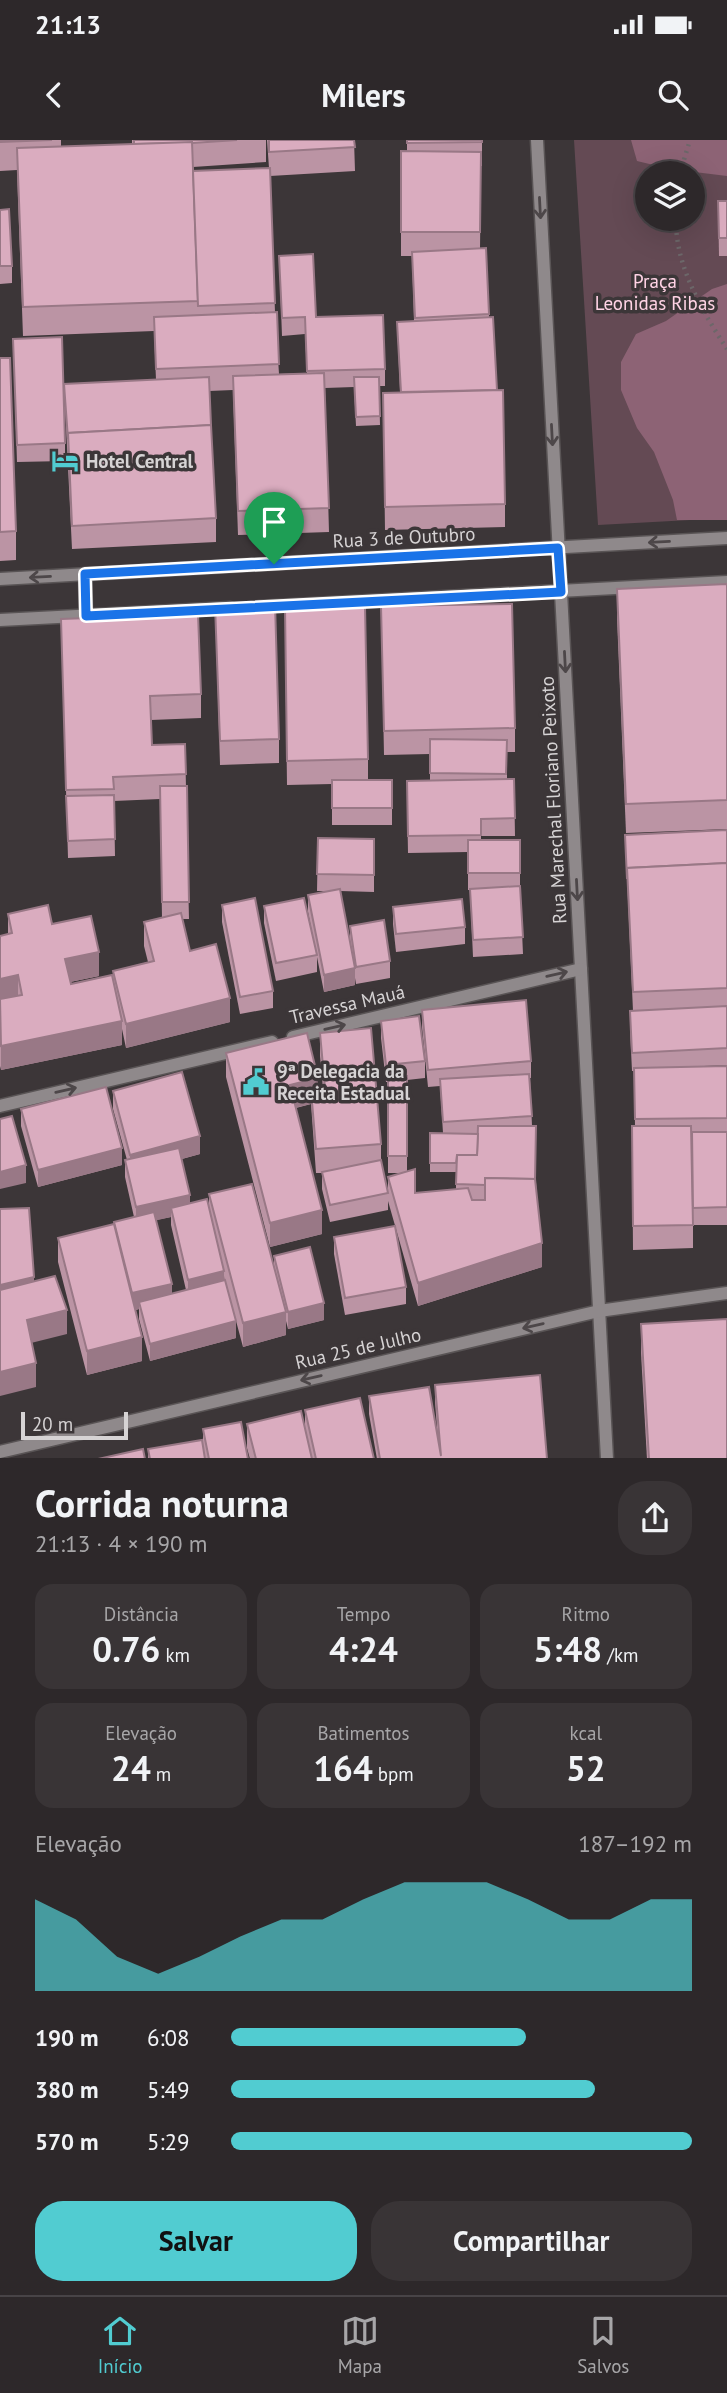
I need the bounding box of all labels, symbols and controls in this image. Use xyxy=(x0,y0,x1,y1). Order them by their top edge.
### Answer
text: 21:13 xyxy=(35,8,101,41)
text: Milers xyxy=(321,74,406,116)
icon: back xyxy=(35,76,73,114)
icon: search xyxy=(654,76,692,114)
map controls xyxy=(635,161,705,231)
button: layers xyxy=(635,161,705,231)
one-way arrow xyxy=(534,196,547,219)
park label: Praça Leonidas Ribas xyxy=(595,269,715,315)
one-way arrow xyxy=(546,424,559,447)
hotel icon: Hotel Central xyxy=(50,446,80,476)
place label: Hotel Central xyxy=(86,449,194,473)
pin xyxy=(244,492,304,564)
icon: arrive xyxy=(255,503,293,541)
street label: Rua 3 de Outubro xyxy=(332,521,476,553)
one-way arrow xyxy=(648,536,671,549)
one-way arrow xyxy=(29,570,52,583)
one-way arrow xyxy=(558,651,571,674)
street label: Rua Marechal Floriano Peixoto xyxy=(535,676,571,924)
one-way arrow xyxy=(570,878,583,901)
one-way arrow xyxy=(545,967,568,981)
street label: Travessa Mauá xyxy=(287,979,407,1029)
one-way arrow xyxy=(324,1020,346,1033)
place label: 9ª Delegacia da Receita Estadual xyxy=(277,1059,410,1105)
public building icon: 9ª Delegacia da Receita Estadual xyxy=(241,1067,271,1097)
one-way arrow xyxy=(54,1083,77,1097)
one-way arrow xyxy=(522,1320,545,1333)
street label: Rua 25 de Julho xyxy=(293,1322,423,1374)
one-way arrow xyxy=(300,1372,323,1386)
scale bar xyxy=(21,1409,128,1441)
text: 20 m xyxy=(32,1412,73,1436)
text: Corrida noturna xyxy=(35,1478,289,1527)
button: share xyxy=(618,1481,692,1555)
text: 21:13 · 4 × 190 m xyxy=(35,1529,207,1558)
text: Distância xyxy=(104,1602,179,1626)
text: Tempo xyxy=(337,1602,390,1626)
text: Ritmo xyxy=(562,1602,610,1626)
text: 0.76 xyxy=(92,1626,160,1672)
text: 4:24 xyxy=(329,1626,398,1672)
text: 5:48 xyxy=(533,1626,602,1672)
text: km xyxy=(160,1643,190,1667)
text: /km xyxy=(602,1643,638,1667)
text: Elevação xyxy=(105,1721,177,1745)
text: Batimentos xyxy=(318,1721,409,1745)
text: kcal xyxy=(570,1721,602,1745)
text: 24 xyxy=(111,1745,151,1791)
text: 164 xyxy=(313,1745,373,1791)
text: 52 xyxy=(566,1745,606,1791)
text: m xyxy=(151,1762,171,1786)
text: bpm xyxy=(373,1762,414,1786)
text: Elevação xyxy=(35,1829,122,1858)
text: 187–192 m xyxy=(578,1829,692,1858)
text: 190 m xyxy=(35,2023,98,2052)
text: 6:08 xyxy=(147,2023,190,2052)
text: 380 m xyxy=(35,2075,98,2104)
text: 5:49 xyxy=(147,2075,190,2104)
text: 570 m xyxy=(35,2127,98,2156)
text: 5:29 xyxy=(147,2127,190,2156)
button: Salvar xyxy=(35,2201,357,2281)
button: Compartilhar xyxy=(371,2201,692,2281)
tab: Início xyxy=(98,2312,142,2378)
tab: Mapa xyxy=(338,2312,382,2378)
tab: Salvos xyxy=(577,2312,629,2378)

